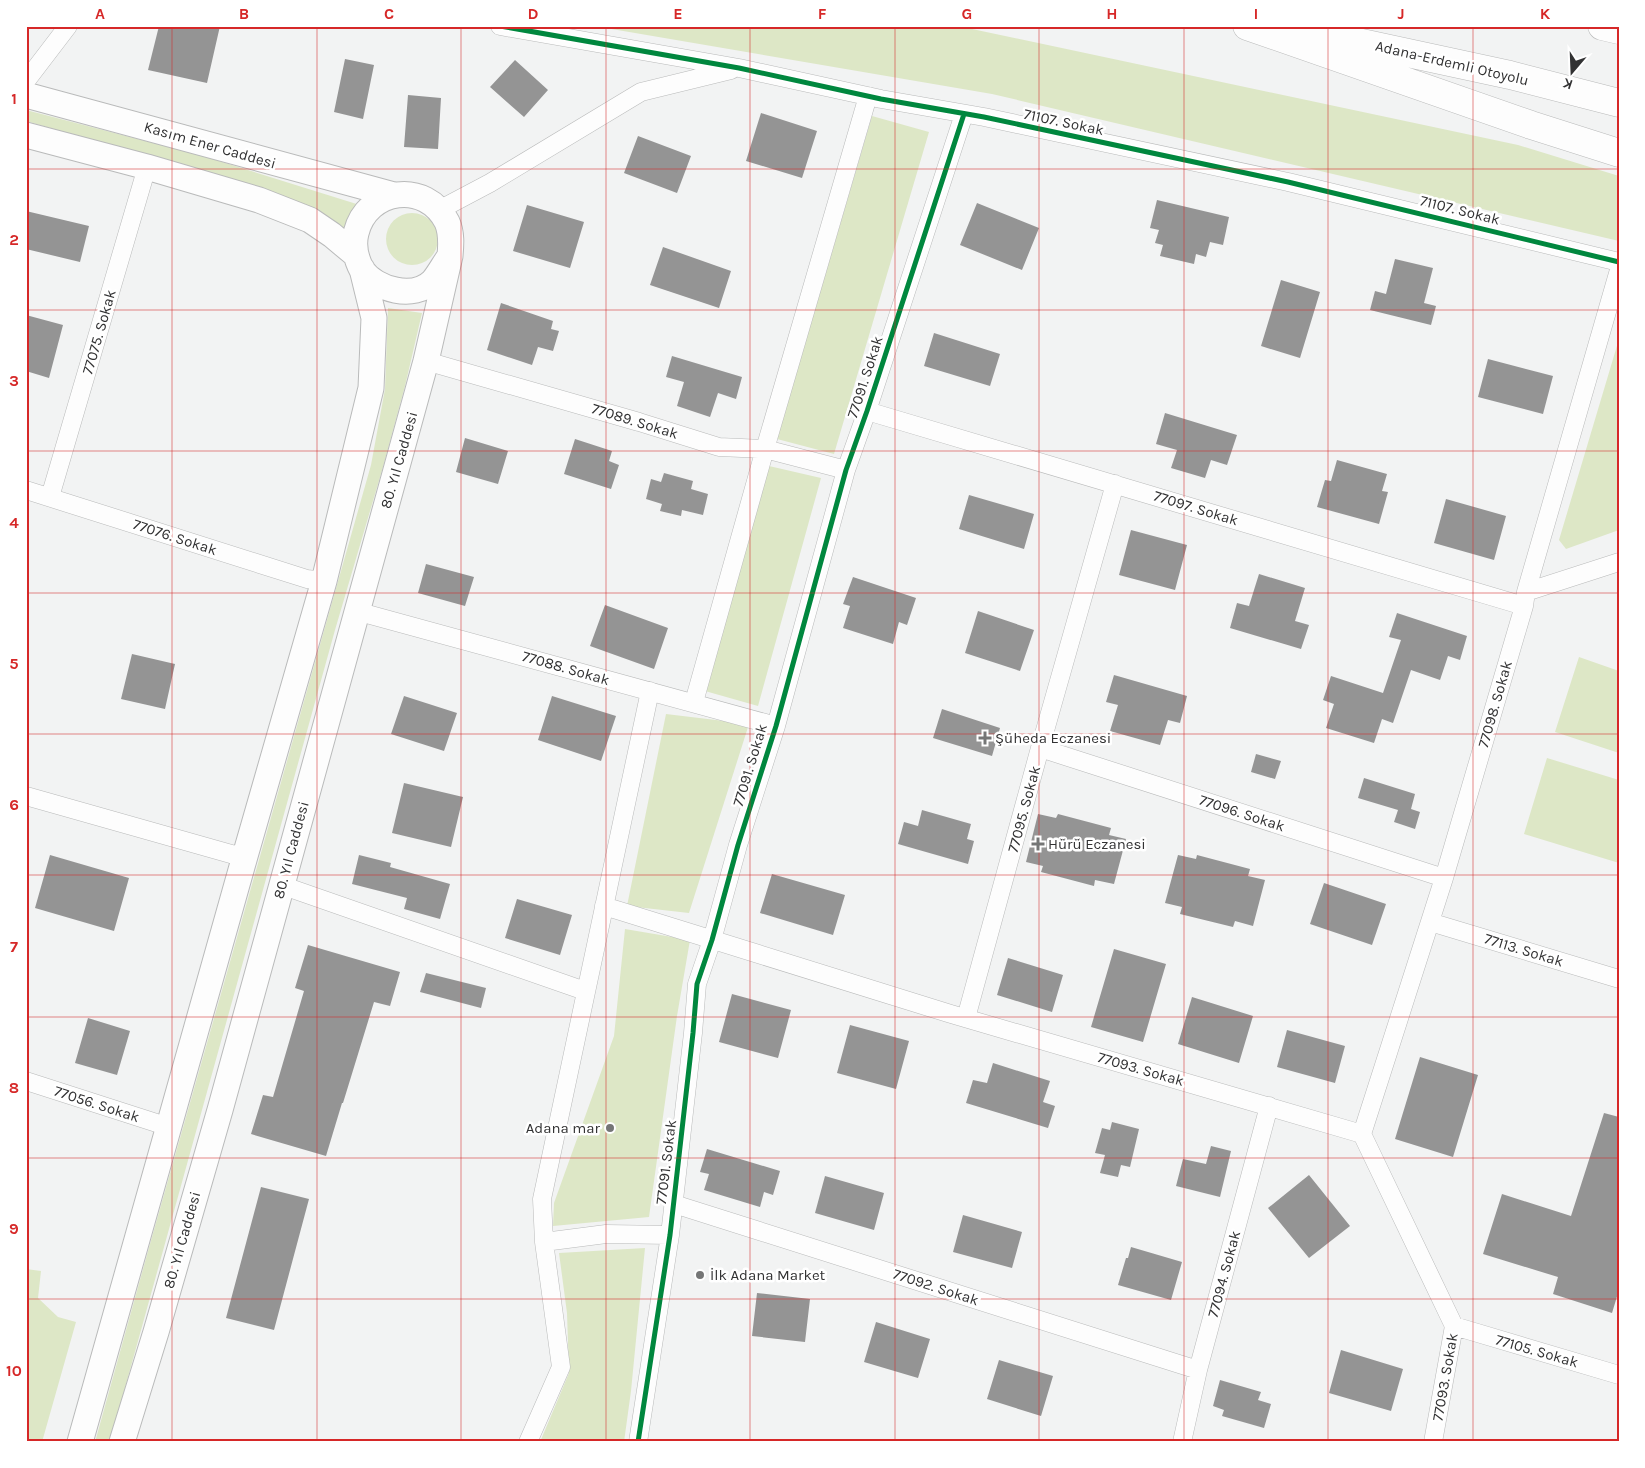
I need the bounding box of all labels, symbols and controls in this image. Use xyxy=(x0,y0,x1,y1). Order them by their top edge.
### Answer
text: A xyxy=(95,4,105,23)
text: B xyxy=(239,4,249,23)
text: C xyxy=(384,4,394,23)
text: D xyxy=(528,4,539,23)
text: E xyxy=(673,4,683,23)
text: F xyxy=(818,4,827,23)
text: G xyxy=(962,4,972,23)
text: H xyxy=(1106,4,1118,23)
text: I xyxy=(1254,4,1258,23)
text: J xyxy=(1397,4,1405,23)
text: K xyxy=(1540,4,1551,23)
street label: Adana-Erdemli Otoyolu xyxy=(1373,37,1531,89)
north arrow xyxy=(1548,48,1598,98)
text: K xyxy=(1560,74,1575,93)
text: 1 xyxy=(11,89,17,108)
street label: 71107. Sokak xyxy=(1022,105,1106,139)
street label: Kasım Ener Caddesi xyxy=(142,117,278,173)
street label: 71107. Sokak xyxy=(1418,191,1502,229)
text: 2 xyxy=(9,230,19,249)
street label: 77075. Sokak xyxy=(78,288,120,376)
street label: 77091. Sokak xyxy=(843,334,887,420)
text: 3 xyxy=(9,371,19,390)
street label: 77089. Sokak xyxy=(590,399,680,443)
street label: 80. Yıl Caddesi xyxy=(377,409,421,511)
street label: 77097. Sokak xyxy=(1152,487,1240,529)
text: 4 xyxy=(9,513,19,532)
street label: 77076. Sokak xyxy=(131,515,219,559)
street label: 77088. Sokak xyxy=(520,647,612,689)
text: 5 xyxy=(9,654,19,673)
street label: 77098. Sokak xyxy=(1474,658,1516,750)
street label: 77091. Sokak xyxy=(729,722,771,808)
place label: Şüheda Eczanesi xyxy=(995,729,1111,747)
marker: Şüheda Eczanesi xyxy=(979,732,991,744)
street label: 77095. Sokak xyxy=(1004,764,1044,854)
street label: 77096. Sokak xyxy=(1197,791,1287,835)
text: 6 xyxy=(9,795,19,814)
street label: 80. Yıl Caddesi xyxy=(269,799,313,901)
place label: Hürü Eczanesi xyxy=(1048,835,1146,853)
marker: Hürü Eczanesi xyxy=(1032,838,1044,850)
street label: 77113. Sokak xyxy=(1482,929,1566,971)
text: 7 xyxy=(10,937,18,956)
street label: 77093. Sokak xyxy=(1096,1048,1186,1090)
text: 8 xyxy=(9,1078,19,1097)
street label: 77056. Sokak xyxy=(52,1082,142,1126)
place label: Adana mar xyxy=(526,1119,601,1137)
street label: 77091. Sokak xyxy=(652,1119,680,1205)
marker: Adana mar xyxy=(604,1122,616,1134)
street label: 80. Yıl Caddesi xyxy=(160,1189,204,1291)
text: 9 xyxy=(9,1219,19,1238)
street label: 77094. Sokak xyxy=(1204,1229,1244,1319)
street label: 77092. Sokak xyxy=(891,1265,981,1309)
place label: İlk Adana Market xyxy=(710,1266,826,1284)
marker: İlk Adana Market xyxy=(694,1269,706,1281)
street label: 77105. Sokak xyxy=(1494,1331,1580,1371)
street label: 77093. Sokak xyxy=(1428,1332,1462,1422)
text: 10 xyxy=(6,1361,22,1380)

